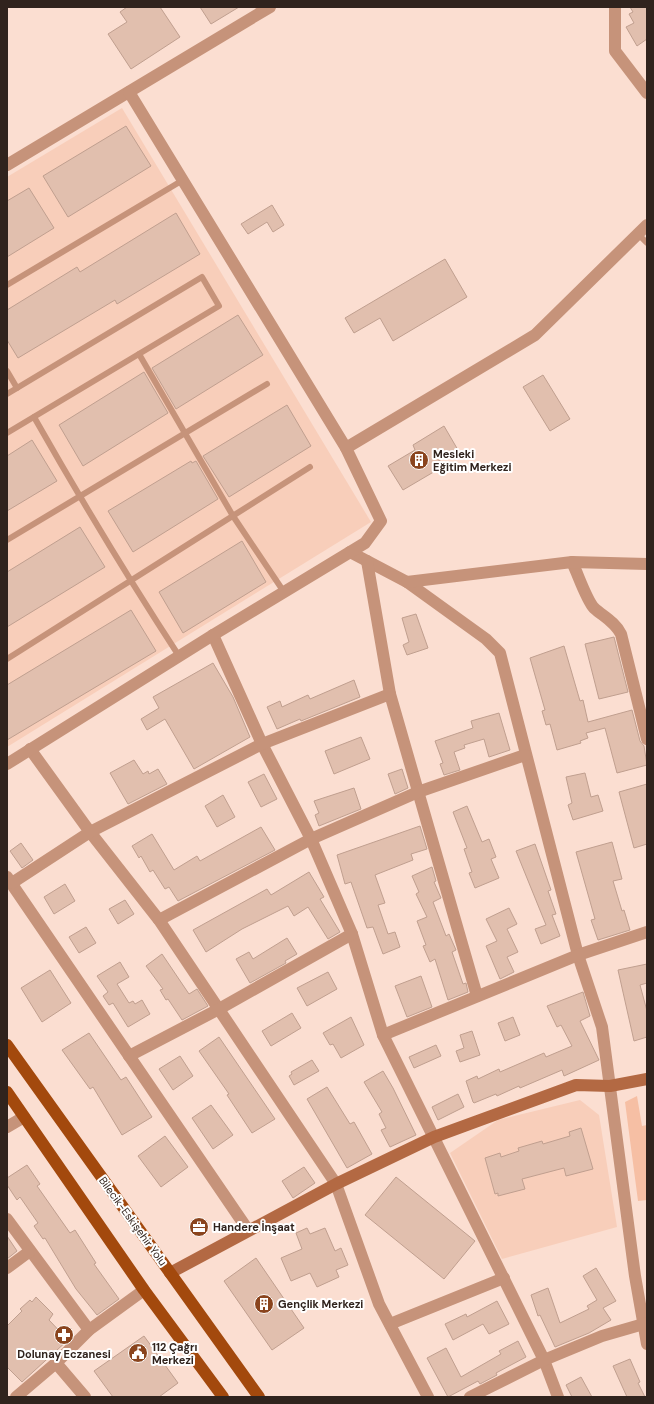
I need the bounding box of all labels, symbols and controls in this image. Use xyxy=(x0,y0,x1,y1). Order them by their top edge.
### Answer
place label: Mesleki Eğitim Merkezi xyxy=(433,447,512,474)
building icon: Mesleki Eğitim Merkezi xyxy=(408,449,430,471)
street label: Bilecik-Eskişehir Yolu xyxy=(96,1174,170,1268)
office icon: Handere İnşaat xyxy=(188,1216,210,1238)
place label: Handere İnşaat xyxy=(213,1220,295,1234)
building icon: Gençlik Merkezi xyxy=(253,1293,275,1315)
place label: Gençlik Merkezi xyxy=(278,1297,363,1311)
pharmacy icon: Dolunay Eczanesi xyxy=(53,1324,75,1346)
place label: 112 Çağrı Merkezi xyxy=(152,1340,198,1367)
public building icon: 112 Çağrı Merkezi xyxy=(127,1342,149,1364)
place label: Dolunay Eczanesi xyxy=(17,1347,111,1361)

